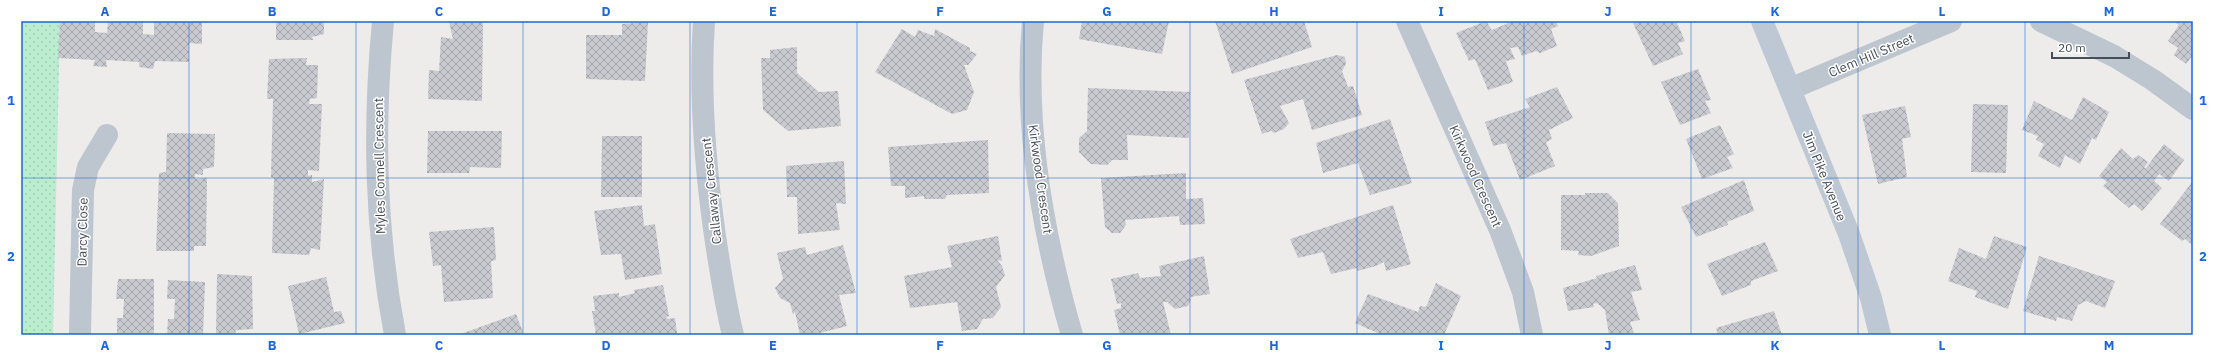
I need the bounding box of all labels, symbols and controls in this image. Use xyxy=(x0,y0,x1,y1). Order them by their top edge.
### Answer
text: A xyxy=(101,3,110,20)
text: B xyxy=(268,3,277,20)
text: C xyxy=(435,3,444,20)
text: D xyxy=(601,3,611,20)
text: E xyxy=(769,3,777,20)
text: F xyxy=(936,3,944,20)
text: G xyxy=(1102,3,1112,20)
text: H xyxy=(1269,3,1279,20)
text: I xyxy=(1438,3,1444,20)
text: J xyxy=(1604,3,1612,20)
text: K xyxy=(1770,3,1780,20)
text: L xyxy=(1939,3,1946,20)
text: M xyxy=(2104,3,2114,20)
street label: Clem Hill Street xyxy=(1826,30,1917,81)
scale bar xyxy=(2052,34,2129,60)
text: 20 m xyxy=(2058,40,2086,55)
text: 1 xyxy=(7,92,15,109)
text: 1 xyxy=(2199,92,2207,109)
street label: Myles Connell Crescent xyxy=(370,98,389,234)
street label: Kirkwood Crescent xyxy=(1024,123,1057,235)
street label: Kirkwood Crescent xyxy=(1445,123,1506,230)
street label: Jim Pike Avenue xyxy=(1799,129,1850,224)
street label: Callaway Crescent xyxy=(697,137,726,245)
street label: Darcy Close xyxy=(73,197,92,267)
text: 2 xyxy=(7,248,15,265)
text: 2 xyxy=(2199,248,2207,265)
text: A xyxy=(101,337,110,354)
text: B xyxy=(268,337,277,354)
text: C xyxy=(435,337,444,354)
text: D xyxy=(601,337,611,354)
text: E xyxy=(769,337,777,354)
text: F xyxy=(936,337,944,354)
text: G xyxy=(1102,337,1112,354)
text: H xyxy=(1269,337,1279,354)
text: I xyxy=(1438,337,1444,354)
text: J xyxy=(1604,337,1612,354)
text: K xyxy=(1770,337,1780,354)
text: L xyxy=(1939,337,1946,354)
text: M xyxy=(2104,337,2114,354)

